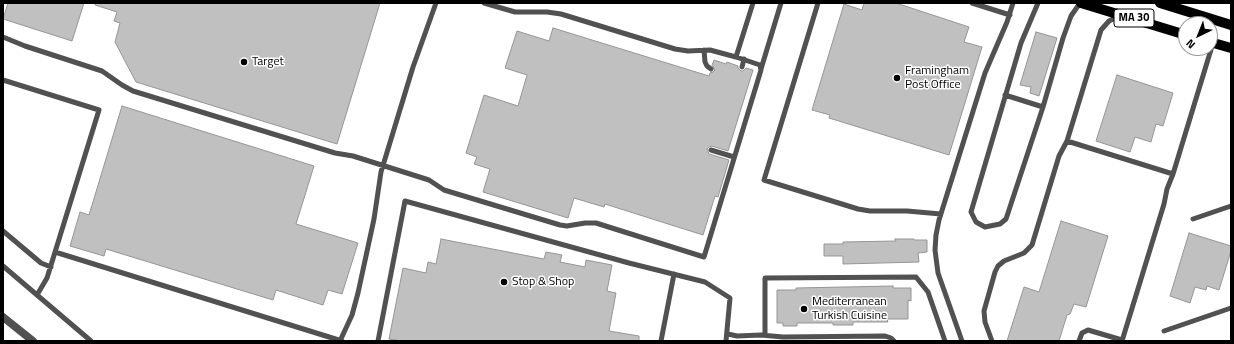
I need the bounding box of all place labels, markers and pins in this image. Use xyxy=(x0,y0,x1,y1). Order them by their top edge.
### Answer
place label: Target xyxy=(252,55,284,69)
marker: Target xyxy=(239,57,249,67)
place label: Framingham Post Office xyxy=(905,64,969,92)
marker: Framingham Post Office xyxy=(892,73,902,83)
place label: Stop & Shop xyxy=(512,275,574,289)
marker: Stop & Shop xyxy=(499,277,509,287)
place label: Mediterranean Turkish Cuisine xyxy=(812,295,887,323)
marker: Mediterranean Turkish Cuisine xyxy=(799,304,809,314)

